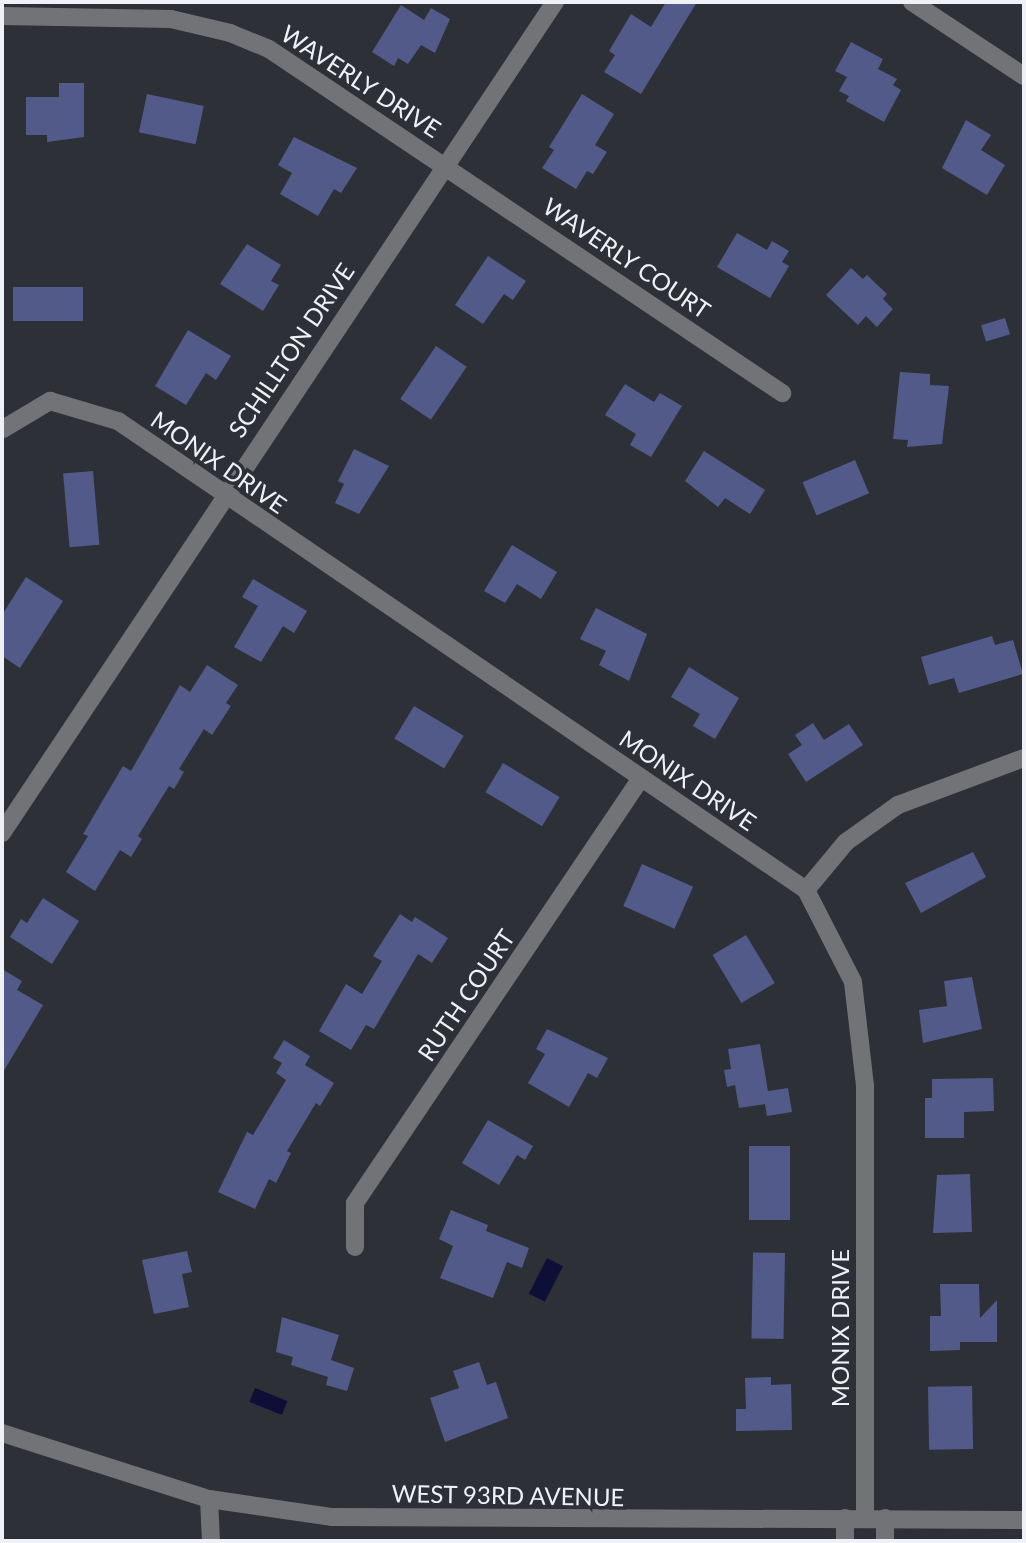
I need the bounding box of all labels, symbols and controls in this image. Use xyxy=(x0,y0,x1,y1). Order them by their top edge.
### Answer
street label: WAVERLY DRIVE xyxy=(275,18,447,144)
street label: WAVERLY COURT xyxy=(538,191,716,325)
street label: SCHILLTON DRIVE xyxy=(222,258,360,442)
street label: MONIX DRIVE xyxy=(146,405,292,519)
street label: MONIX DRIVE xyxy=(614,724,762,836)
street label: RUTH COURT xyxy=(411,924,521,1066)
street label: MONIX DRIVE xyxy=(826,1249,854,1407)
street label: WEST 93RD AVENUE xyxy=(391,1479,625,1511)

